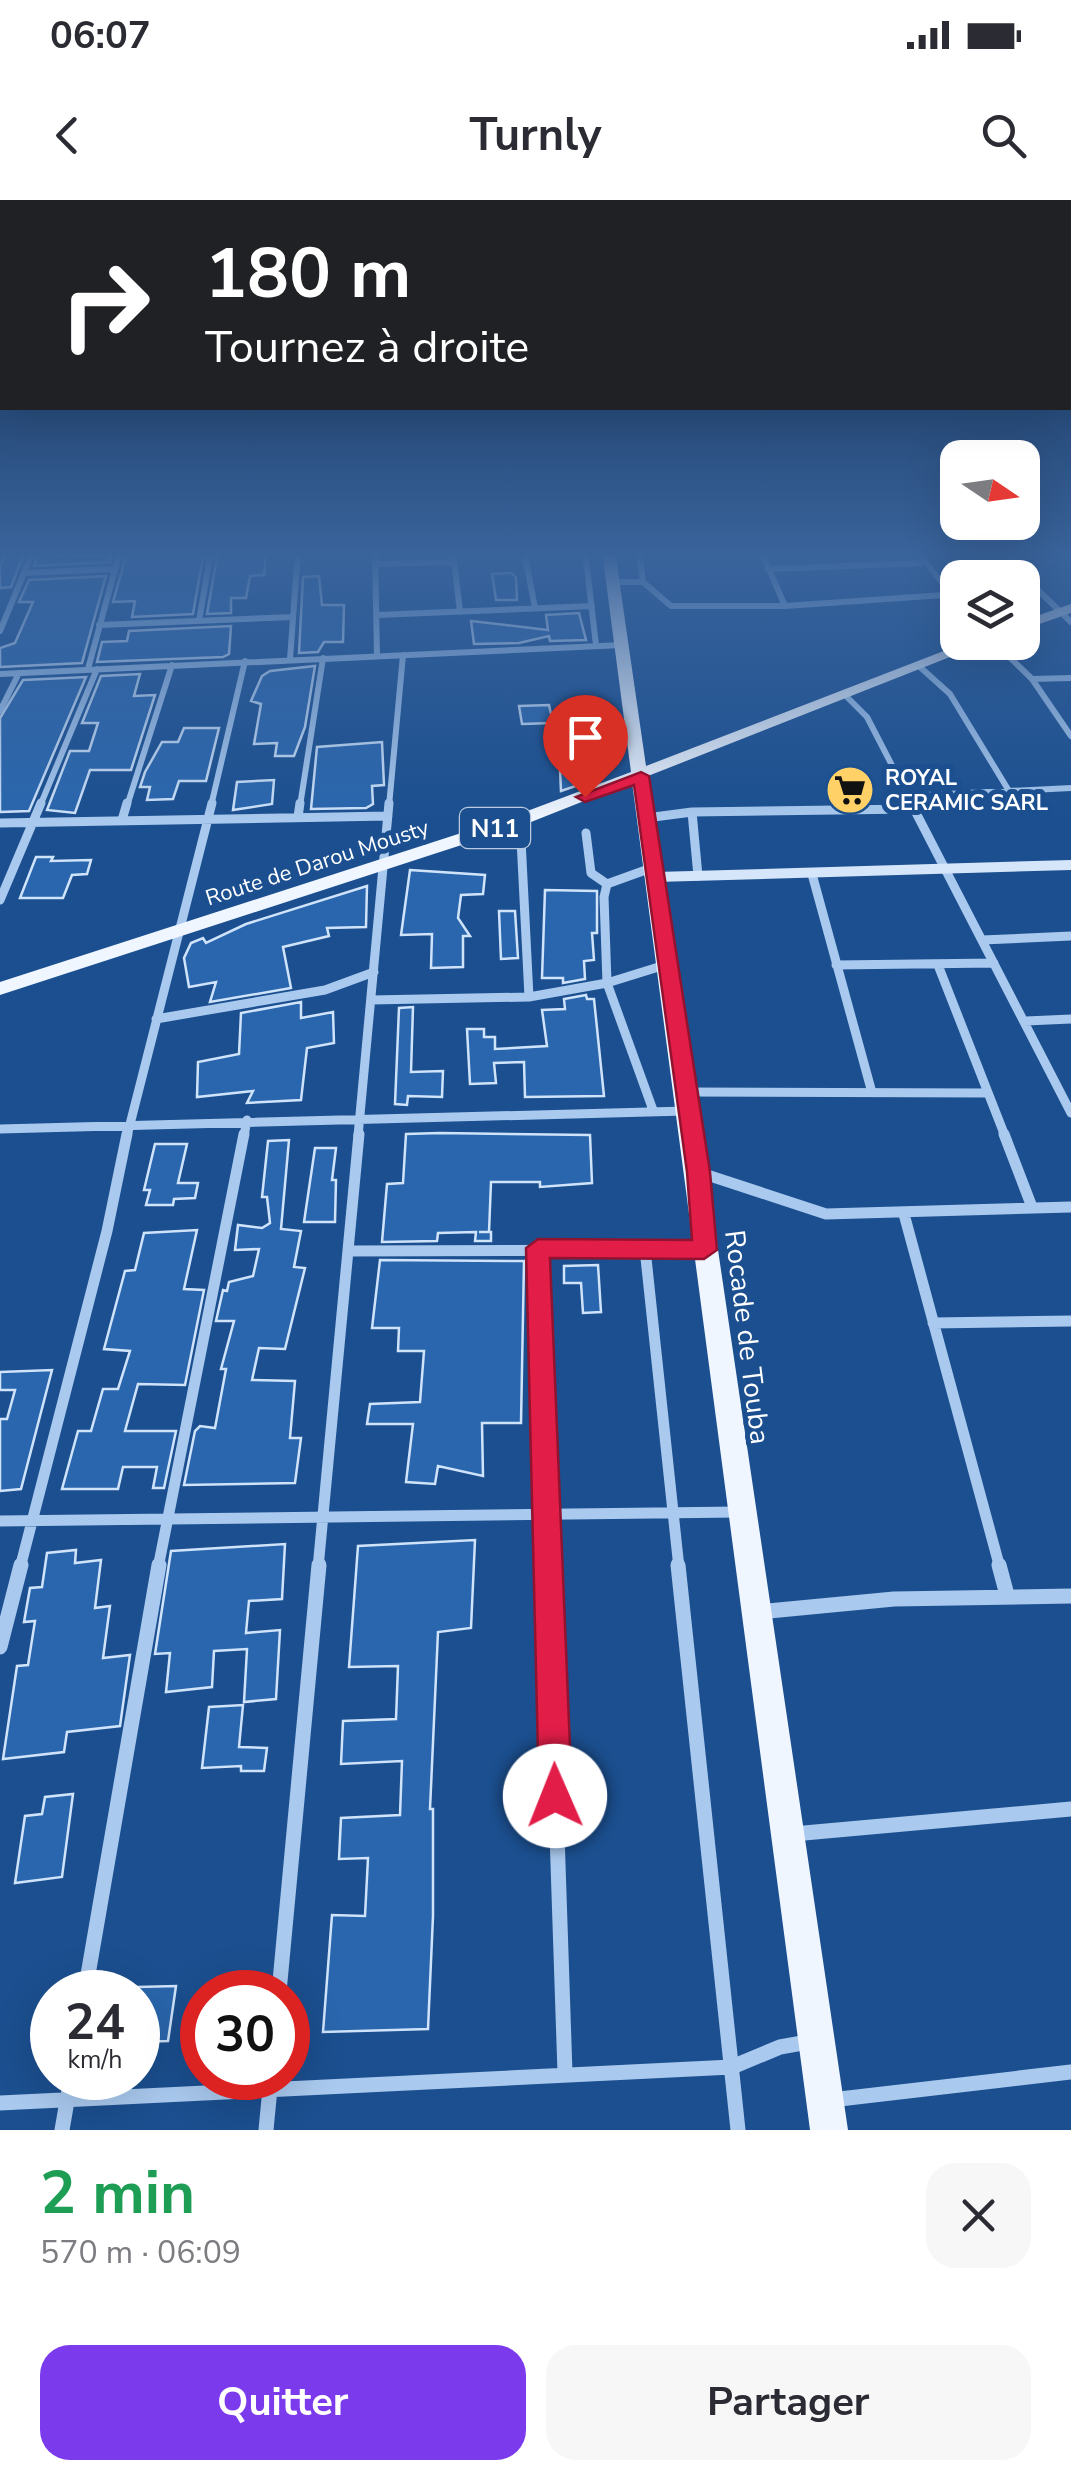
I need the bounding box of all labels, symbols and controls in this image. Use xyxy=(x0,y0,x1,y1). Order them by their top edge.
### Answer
text: 06:07 xyxy=(50,10,151,61)
text: Turnly xyxy=(469,105,602,166)
icon: back xyxy=(40,108,95,163)
icon: search xyxy=(976,108,1031,163)
text: 180 m xyxy=(205,226,411,322)
icon: right xyxy=(40,240,170,370)
text: Tournez à droite xyxy=(205,317,529,378)
north arrow xyxy=(940,440,1040,540)
map controls xyxy=(940,440,1040,660)
button: layers xyxy=(940,560,1040,660)
pin xyxy=(543,695,628,798)
icon: arrive xyxy=(558,710,613,765)
place label: ROYAL CERAMIC SARL xyxy=(885,763,1048,818)
supermarket icon: ROYAL CERAMIC SARL xyxy=(824,764,876,816)
road number: N11 xyxy=(460,808,530,848)
street label: Route de Darou Mousty xyxy=(202,812,433,913)
street label: Rocade de Touba xyxy=(715,1228,779,1446)
position arrow xyxy=(503,1744,607,1848)
speed limit sign: 30 xyxy=(180,1970,310,2100)
text: 24 xyxy=(65,1988,125,2057)
text: km/h xyxy=(67,2043,123,2077)
text: 2 min xyxy=(40,2152,195,2234)
button: close xyxy=(926,2163,1031,2268)
text: 570 m · 06:09 xyxy=(40,2231,241,2274)
button: Quitter xyxy=(40,2345,526,2460)
button: Partager xyxy=(546,2345,1031,2460)

